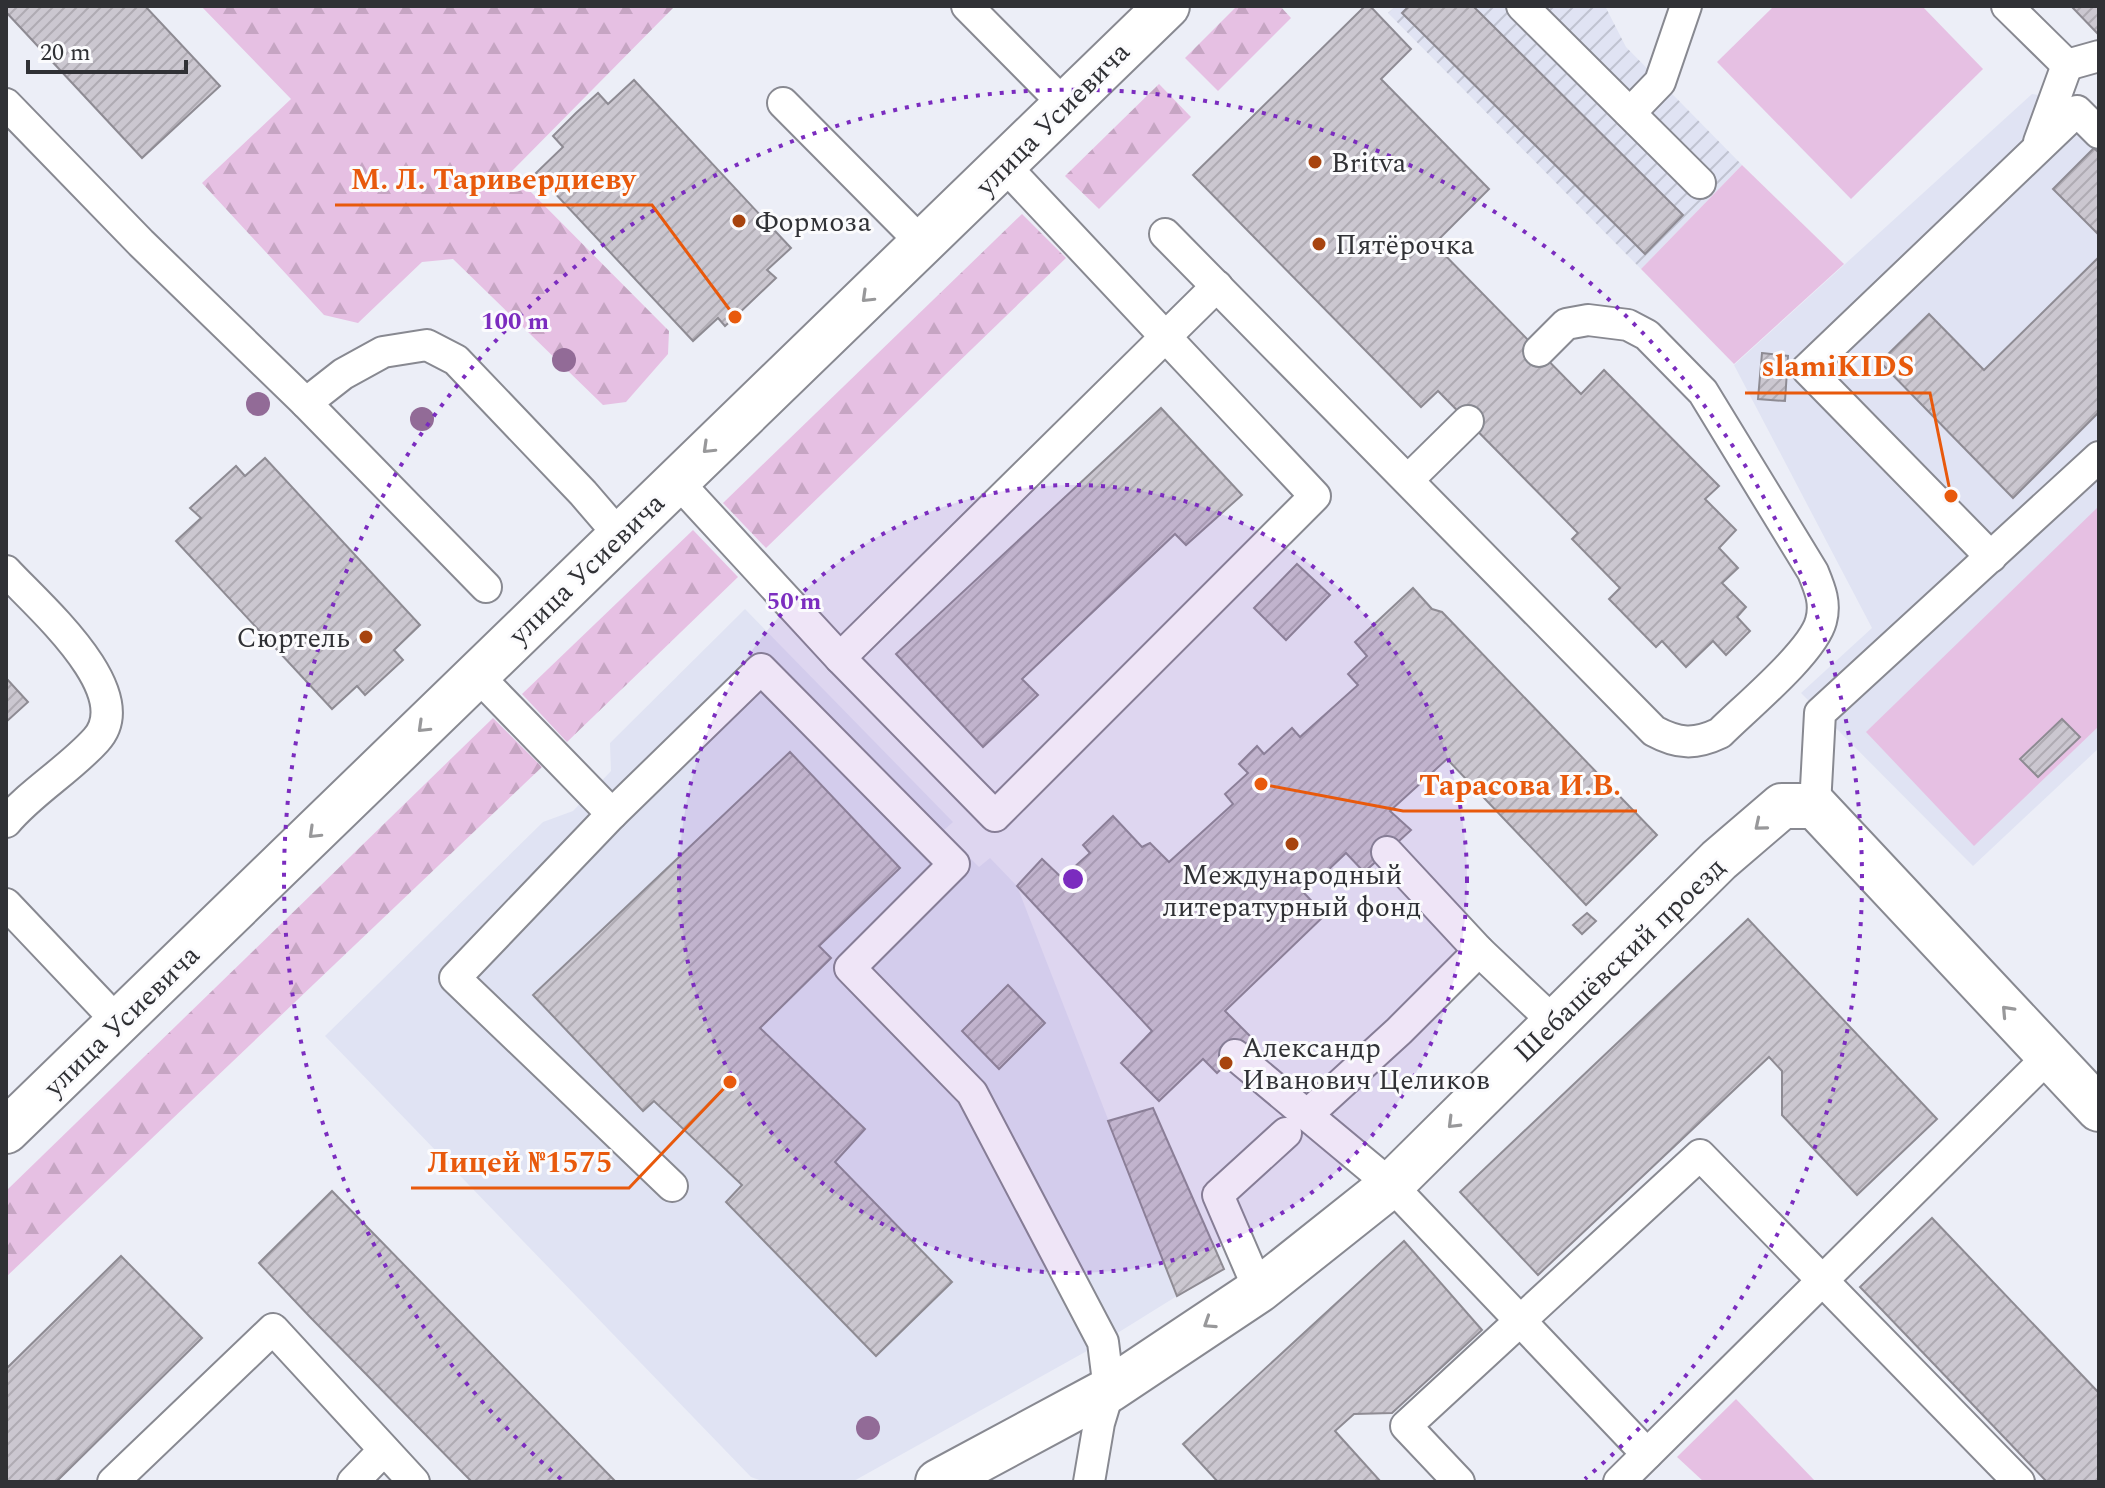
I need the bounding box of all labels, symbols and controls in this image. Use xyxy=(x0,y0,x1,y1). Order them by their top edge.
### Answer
scale bar xyxy=(28,24,186,74)
street label: улица Усиевича xyxy=(965,32,1140,207)
text: 20 m xyxy=(40,35,91,71)
place label: Britva xyxy=(1331,142,1407,185)
callout: М. Л. Таривердиеву xyxy=(335,151,652,205)
marker: Britva xyxy=(1306,153,1324,171)
text: М. Л. Таривердиеву xyxy=(350,157,637,203)
place label: Формоза xyxy=(755,201,872,244)
marker: Формоза xyxy=(730,212,748,230)
place label: Пятёрочка xyxy=(1335,224,1475,267)
marker: Пятёрочка xyxy=(1310,235,1328,253)
one-way arrow xyxy=(862,288,876,303)
text: 100 m xyxy=(481,304,549,340)
callout: slamiKIDS xyxy=(1745,339,1930,393)
text: slamiKIDS xyxy=(1762,344,1914,390)
one-way arrow xyxy=(703,439,718,453)
street label: улица Усиевича xyxy=(498,483,675,656)
text: 50 m xyxy=(767,584,822,620)
place label: Сюртель xyxy=(237,617,350,660)
marker: Сюртель xyxy=(357,628,375,646)
one-way arrow xyxy=(418,717,432,732)
callout: Тарасова И.В. xyxy=(1403,757,1637,811)
text: Тарасова И.В. xyxy=(1419,763,1621,809)
one-way arrow xyxy=(1754,815,1769,830)
one-way arrow xyxy=(309,823,323,838)
marker: Международный литературный фонд xyxy=(1283,835,1301,853)
street label: Шебашёвский проезд xyxy=(1504,847,1736,1073)
place label: Международный литературный фонд xyxy=(1163,854,1421,929)
centre of rings xyxy=(1059,865,1087,893)
street label: улица Усиевича xyxy=(33,935,210,1108)
one-way arrow xyxy=(2003,1006,2017,1021)
place label: Александр Иванович Целиков xyxy=(1242,1027,1490,1102)
marker: Александр Иванович Целиков xyxy=(1217,1054,1235,1072)
one-way arrow xyxy=(1448,1114,1462,1129)
callout: Лицей №1575 xyxy=(411,1134,629,1188)
text: Лицей №1575 xyxy=(427,1140,613,1186)
one-way arrow xyxy=(1203,1314,1218,1329)

